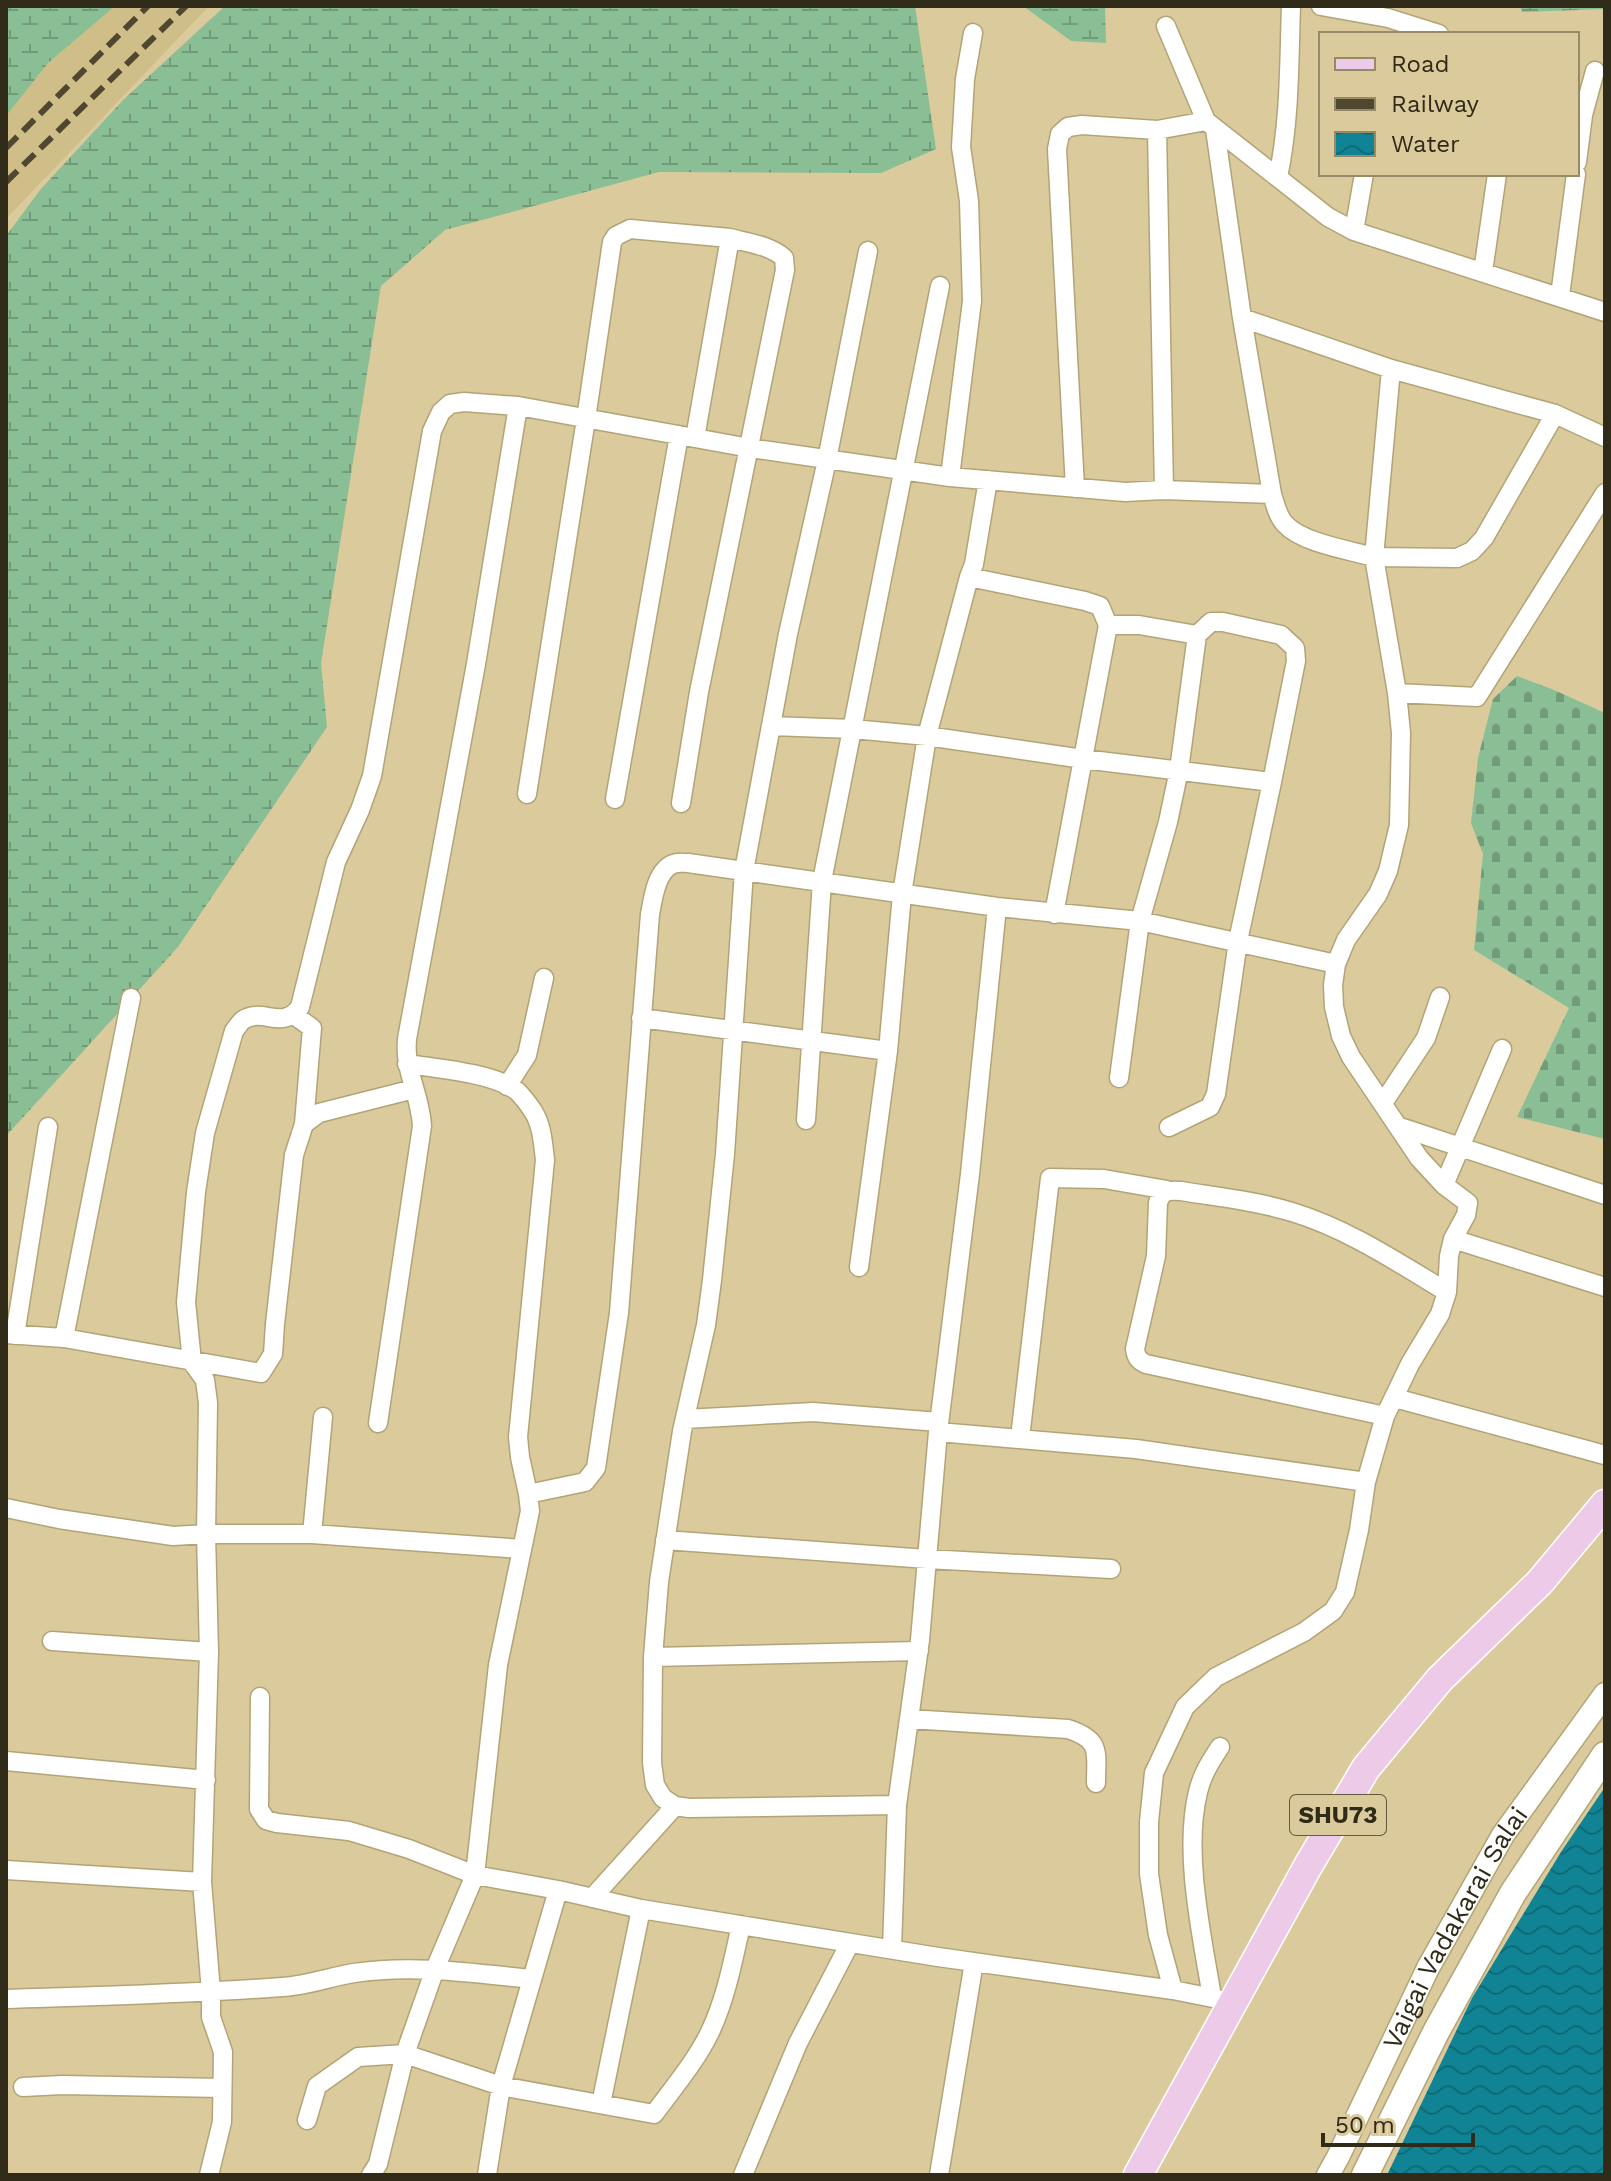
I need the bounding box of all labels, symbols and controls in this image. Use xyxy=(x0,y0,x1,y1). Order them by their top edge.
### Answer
legend xyxy=(1319,32,1579,176)
text: Road xyxy=(1391,50,1450,78)
text: Railway xyxy=(1391,90,1480,118)
text: Water xyxy=(1391,130,1460,158)
road number: SHU73 xyxy=(1290,1795,1386,1835)
street label: Vaigai Vadakarai Salai xyxy=(1377,1801,1534,2054)
scale bar xyxy=(1323,2097,1473,2147)
text: 50 m xyxy=(1335,2111,1395,2139)

